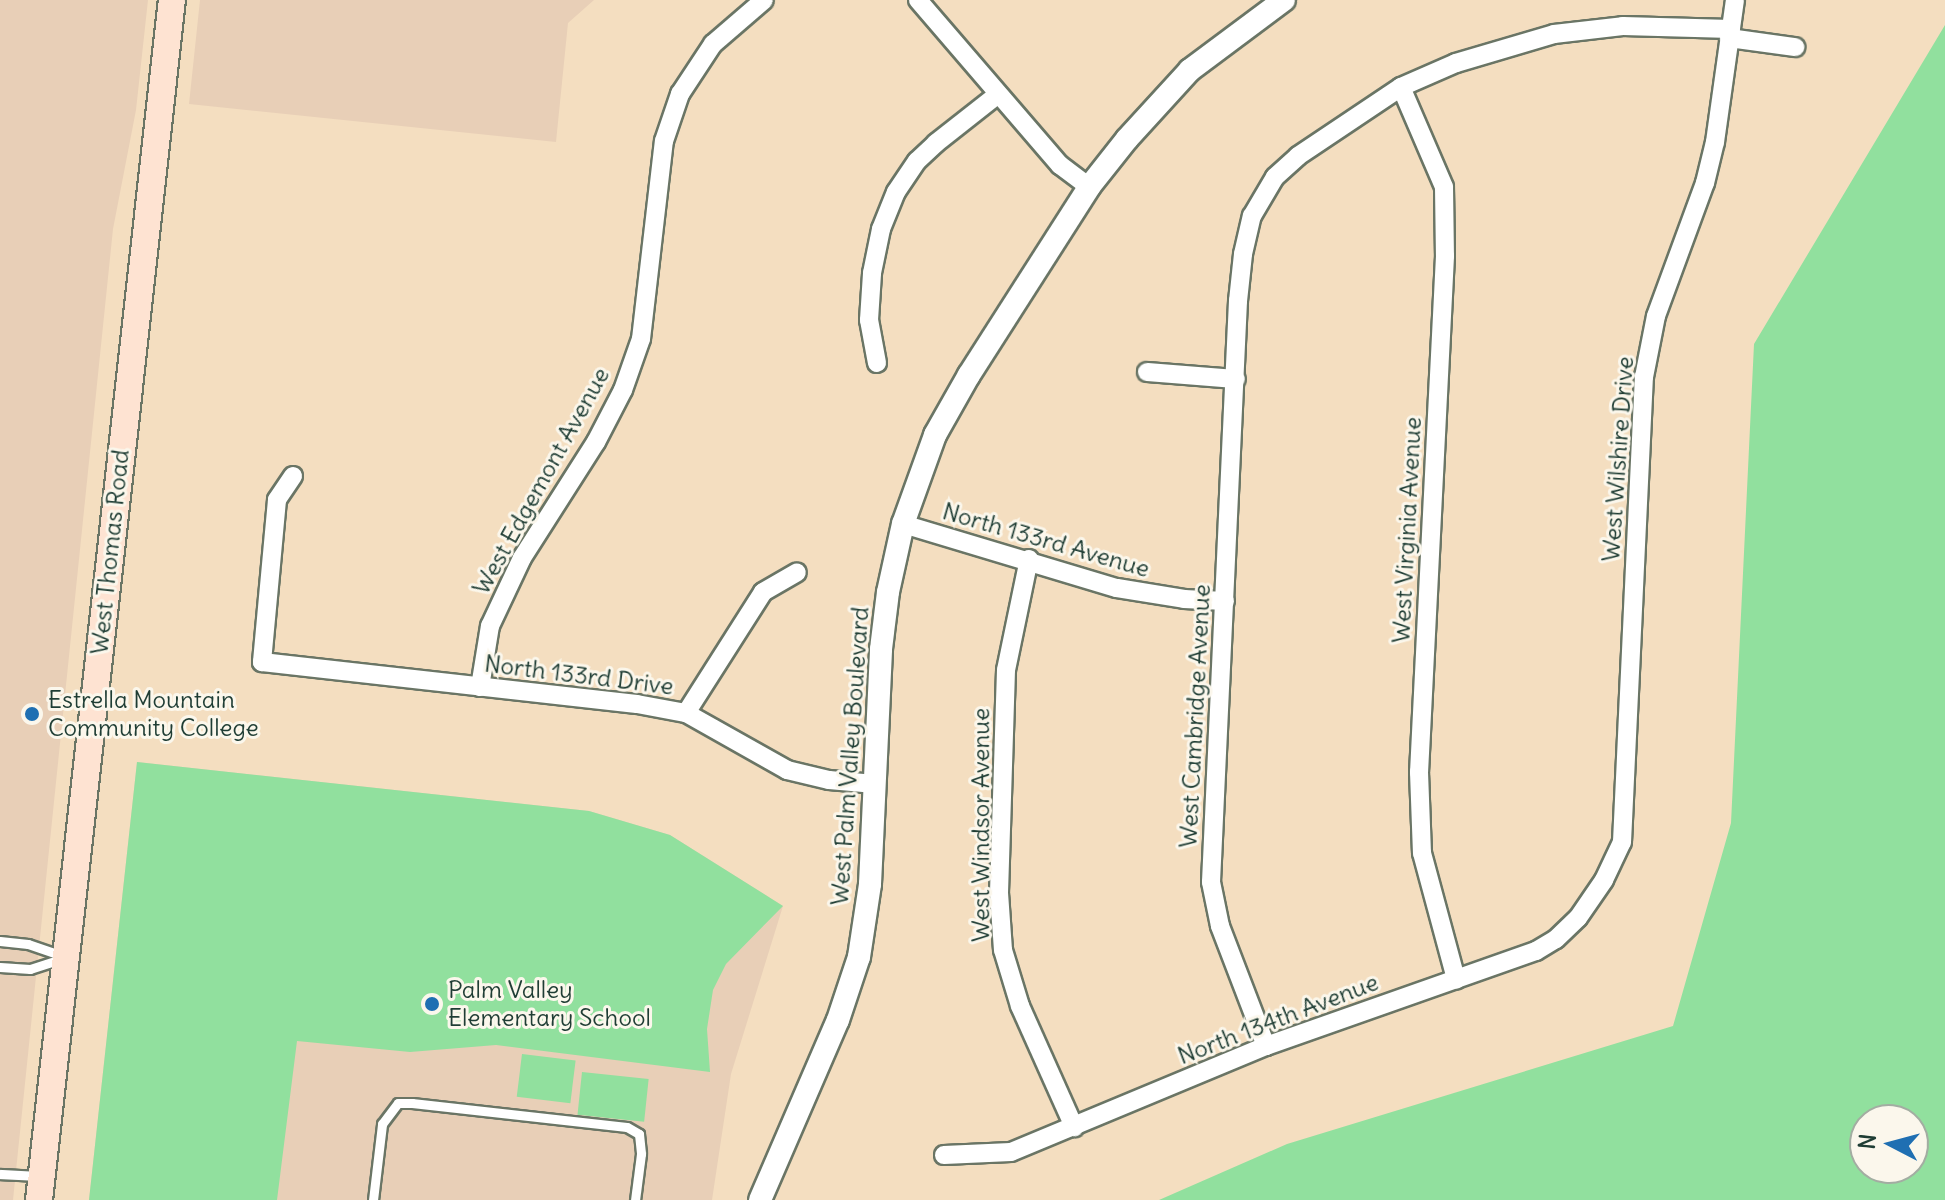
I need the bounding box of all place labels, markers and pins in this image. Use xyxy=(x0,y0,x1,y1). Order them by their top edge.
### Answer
place label: Estrella Mountain Community College xyxy=(48,686,259,742)
marker: Estrella Mountain Community College xyxy=(23,705,41,723)
place label: Palm Valley Elementary School xyxy=(448,976,651,1032)
marker: Palm Valley Elementary School xyxy=(423,995,441,1013)

